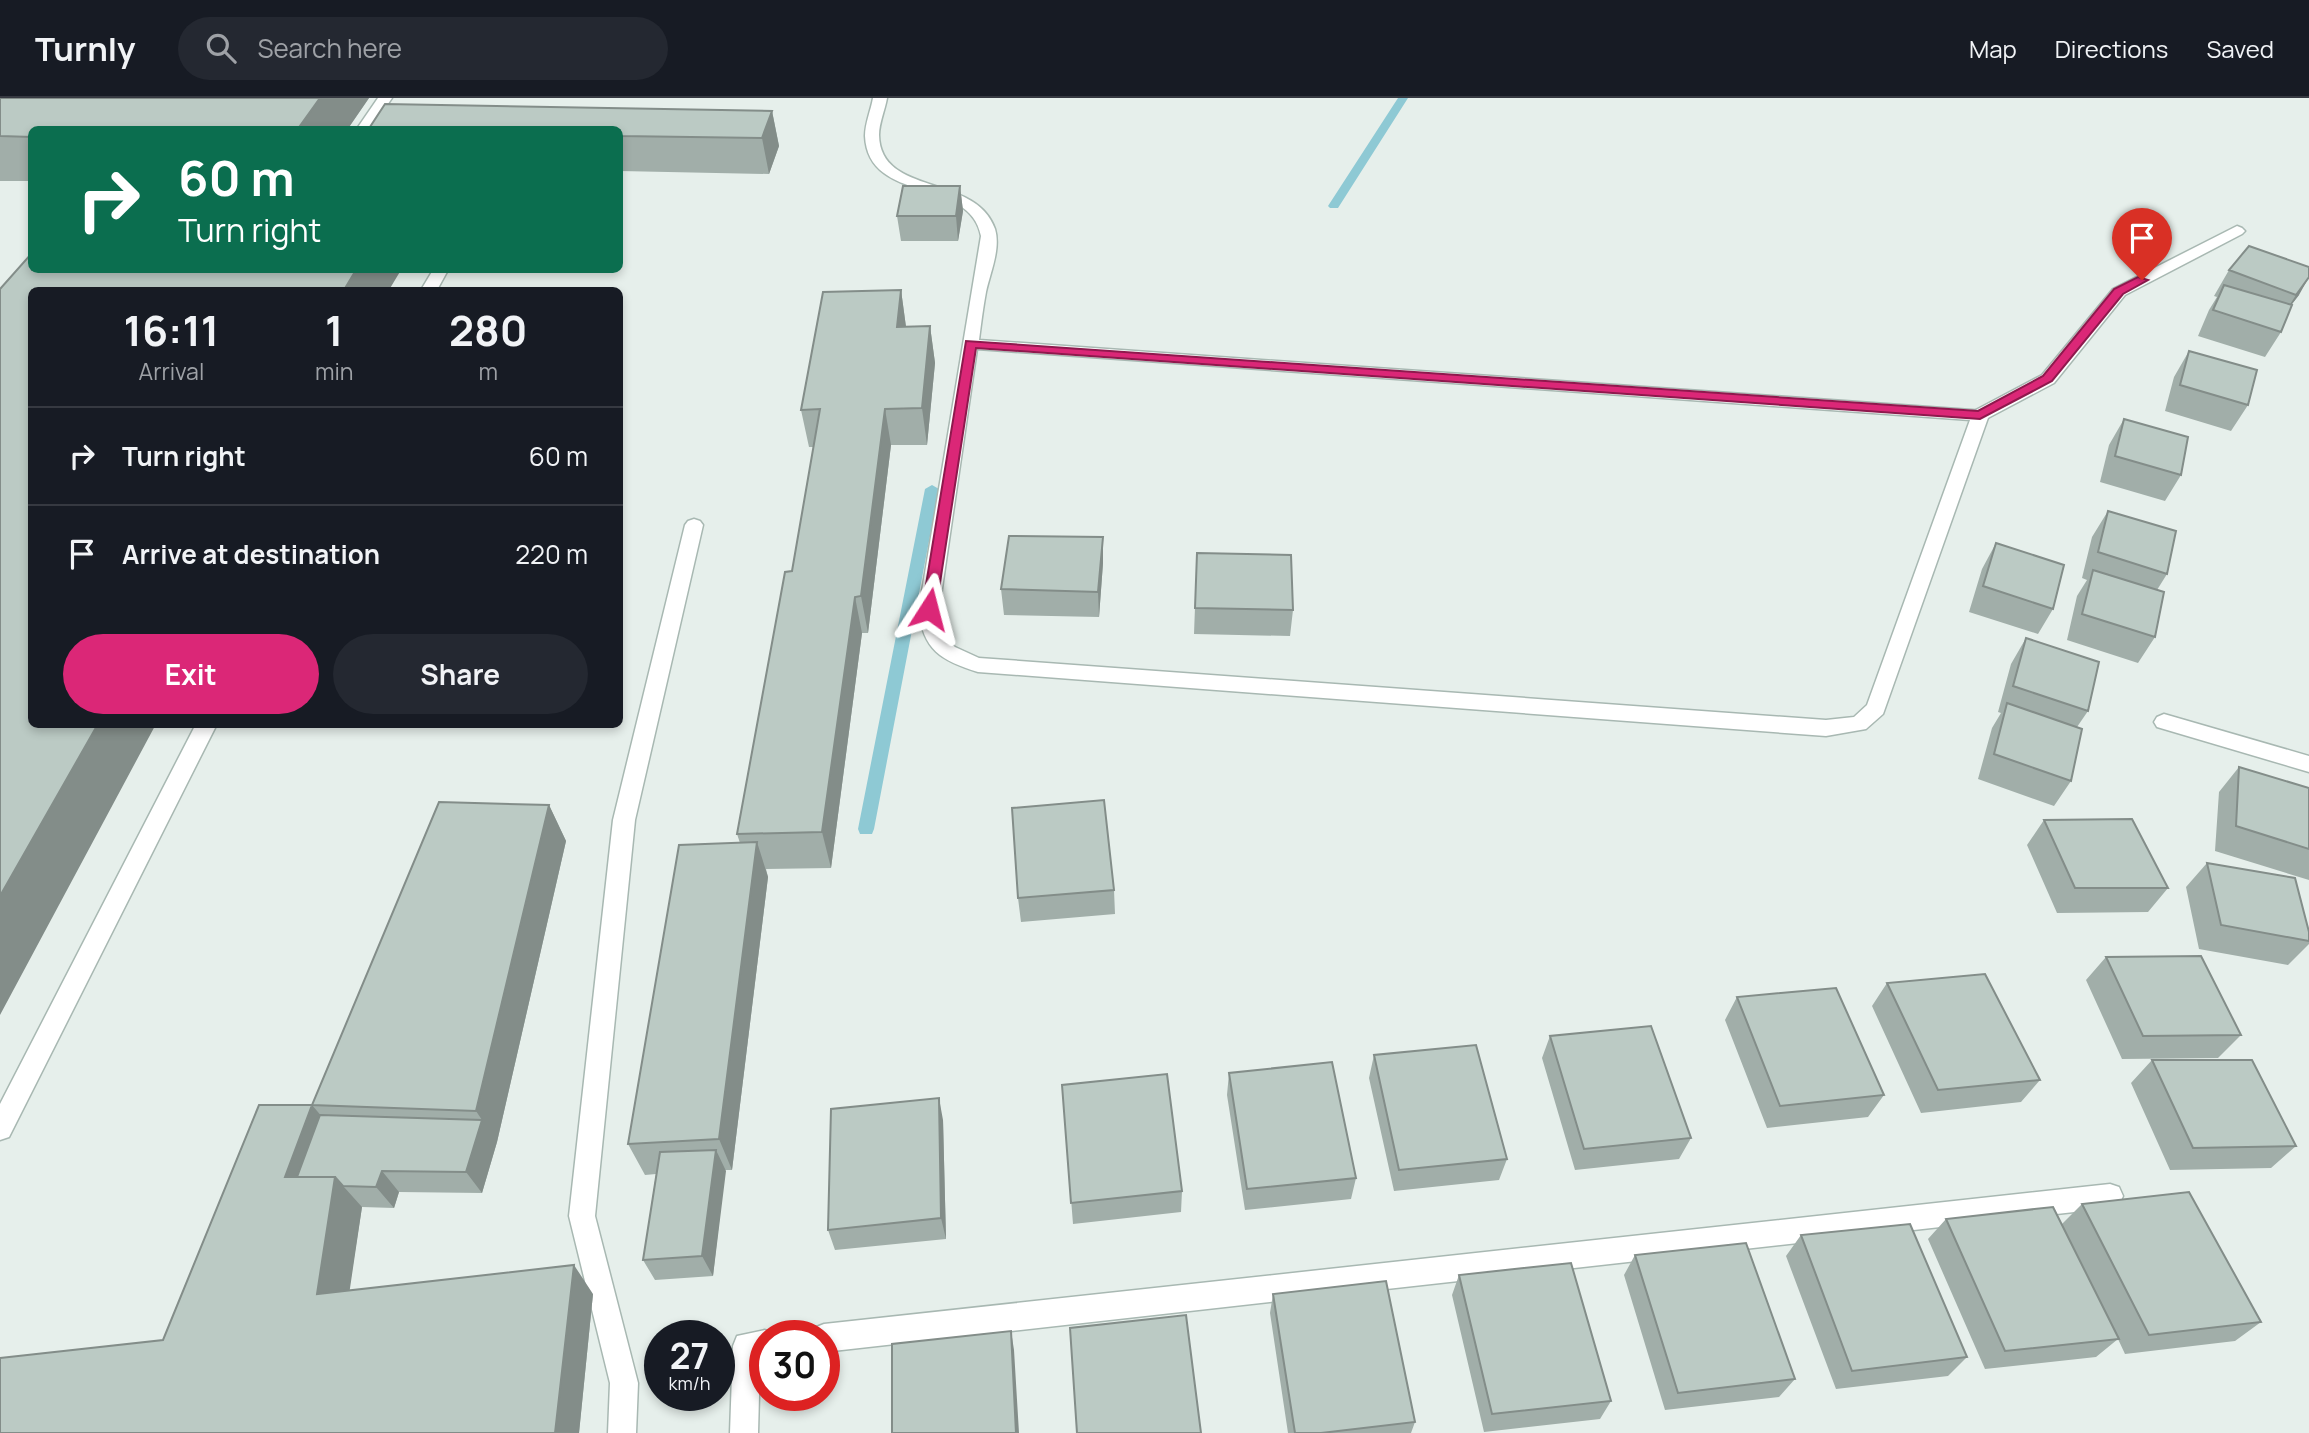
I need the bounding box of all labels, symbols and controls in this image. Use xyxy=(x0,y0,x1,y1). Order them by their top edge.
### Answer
search box xyxy=(178,17,668,80)
text: Turnly xyxy=(35,26,136,71)
icon: search xyxy=(202,29,240,67)
text: Search here xyxy=(258,30,402,66)
text: Map xyxy=(1969,32,2017,65)
text: Directions xyxy=(2055,32,2168,65)
text: Saved xyxy=(2206,32,2274,65)
text: 60 m xyxy=(178,144,295,211)
icon: right xyxy=(63,154,154,245)
text: Turn right xyxy=(178,208,321,252)
pin xyxy=(2112,208,2172,280)
icon: arrive xyxy=(2123,219,2161,257)
text: 16:11 xyxy=(124,301,219,359)
text: 1 xyxy=(325,301,343,359)
text: 280 xyxy=(449,301,527,359)
text: Arrival xyxy=(139,355,204,387)
text: min xyxy=(315,355,353,387)
text: m xyxy=(478,355,498,387)
icon: right xyxy=(63,437,101,475)
text: Turn right xyxy=(122,438,246,474)
text: 60 m xyxy=(529,438,588,474)
icon: arrive xyxy=(63,535,101,573)
text: Arrive at destination xyxy=(122,536,380,572)
text: 220 m xyxy=(515,536,588,572)
position arrow xyxy=(892,572,966,646)
button: Exit xyxy=(63,634,319,714)
button: Share xyxy=(333,634,588,714)
speed limit sign: 30 xyxy=(749,1320,840,1411)
text: 27 xyxy=(670,1332,709,1380)
text: km/h xyxy=(669,1371,710,1395)

